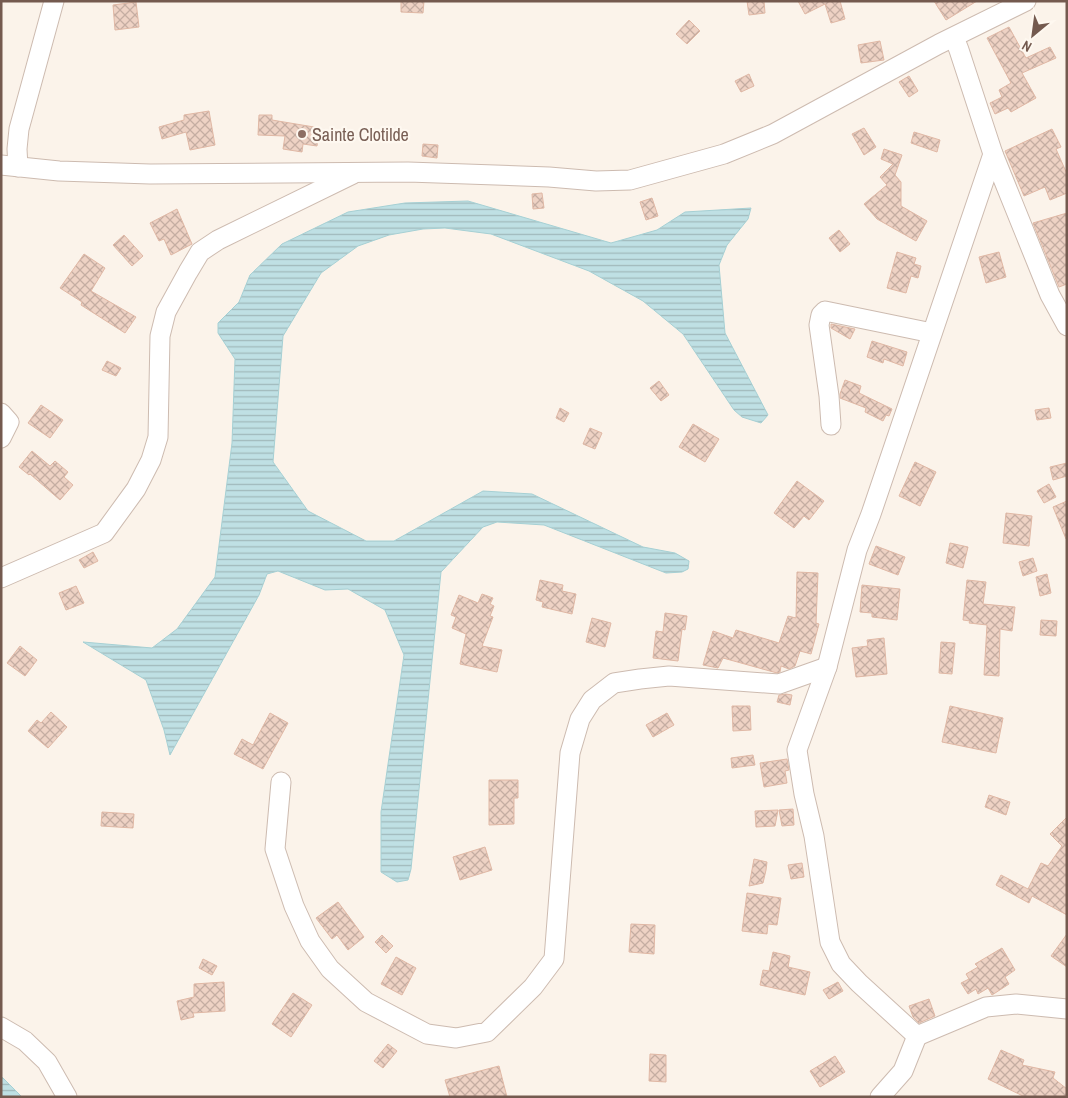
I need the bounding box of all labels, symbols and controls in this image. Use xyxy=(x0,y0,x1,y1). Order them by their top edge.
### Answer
north arrow xyxy=(1008,10,1058,60)
text: N xyxy=(1019,36,1035,56)
place label: Sainte Clotilde xyxy=(312,122,409,147)
marker: Sainte Clotilde xyxy=(296,128,308,140)

